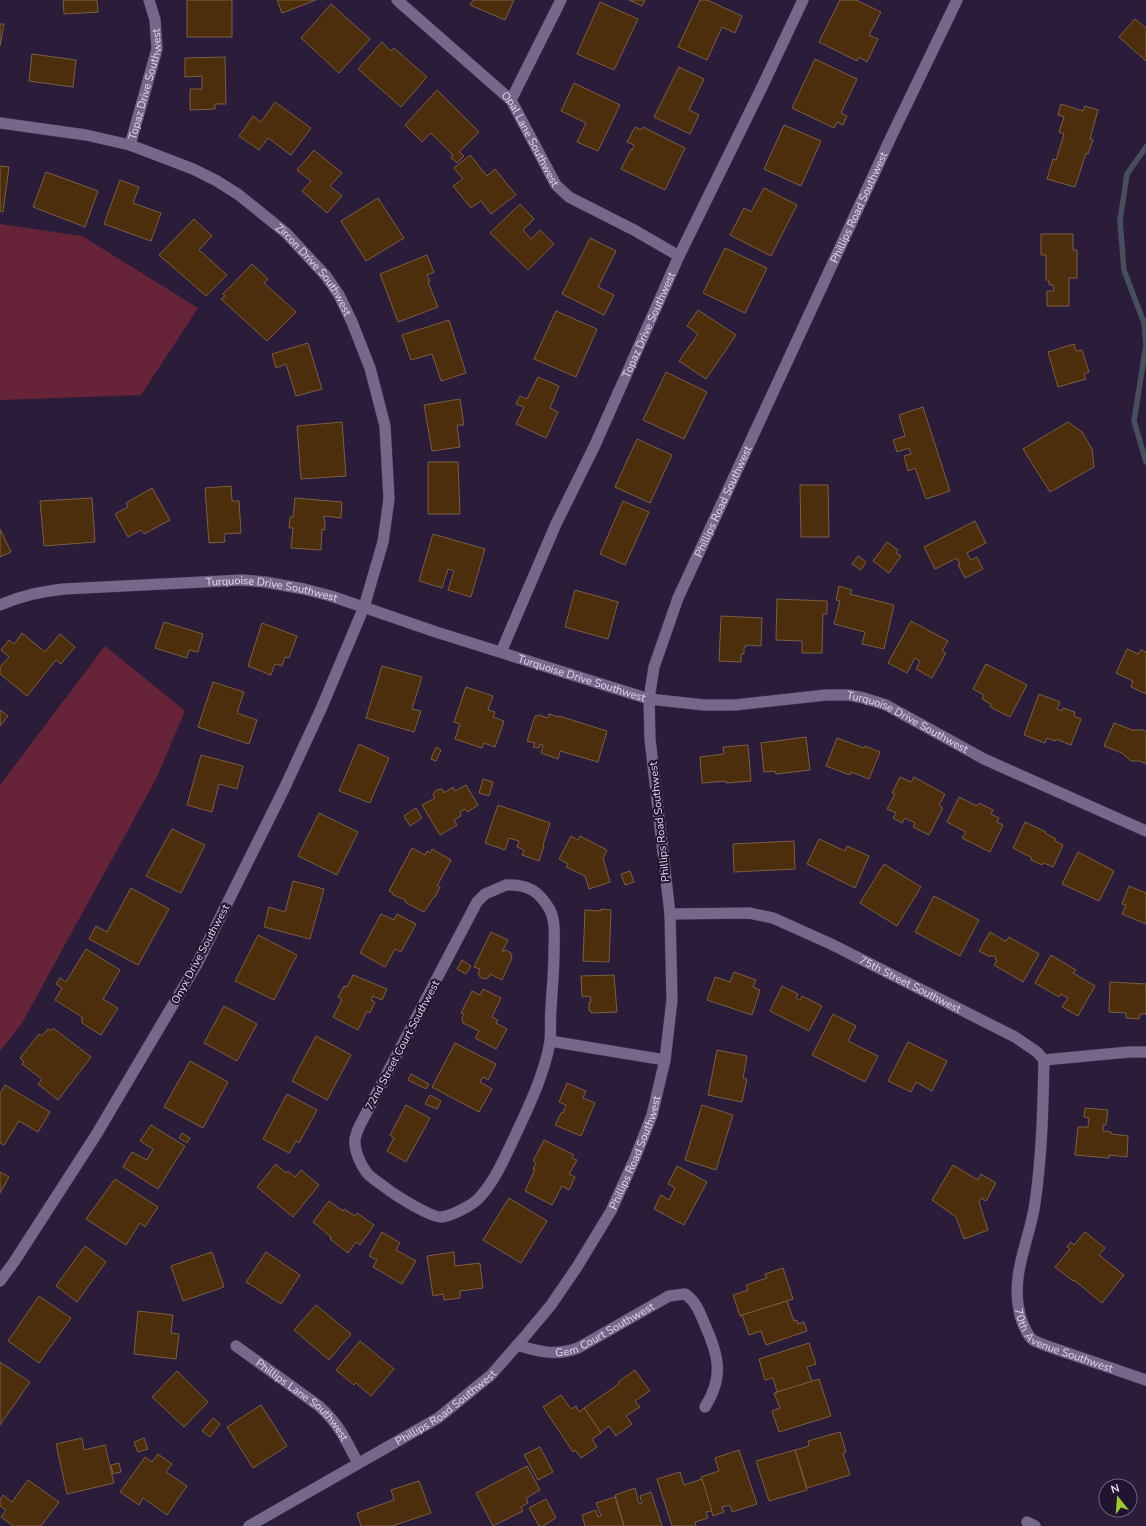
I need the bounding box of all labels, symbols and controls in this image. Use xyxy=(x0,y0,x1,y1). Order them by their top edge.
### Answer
street label: Topaz Drive Southwest xyxy=(125,28,165,142)
street label: Opal Lane Southwest xyxy=(498,88,563,189)
street label: Phillips Road Southwest xyxy=(827,149,891,266)
street label: Zircon Drive Southwest xyxy=(272,220,355,319)
street label: Topaz Drive Southwest xyxy=(619,270,679,380)
street label: Phillips Road Southwest xyxy=(691,443,755,560)
street label: Turquoise Drive Southwest xyxy=(206,573,340,606)
street label: Turquoise Drive Southwest xyxy=(516,651,648,706)
street label: Turquoise Drive Southwest xyxy=(846,688,971,757)
street label: Phillips Road Southwest xyxy=(646,761,673,883)
street label: Onyx Drive Southwest xyxy=(168,902,233,1007)
street label: 75th Street Southwest xyxy=(857,953,964,1017)
street label: 72nd Street Court Southwest xyxy=(362,978,443,1113)
street label: Phillips Road Southwest xyxy=(606,1094,664,1212)
street label: Gem Court Southwest xyxy=(555,1299,657,1360)
street label: 70th Avenue Southwest xyxy=(1011,1307,1115,1376)
street label: Phillips Lane Southwest xyxy=(253,1356,352,1444)
street label: Phillips Road Southwest xyxy=(393,1367,500,1449)
north arrow xyxy=(1098,1478,1138,1518)
text: N xyxy=(1109,1481,1121,1497)

